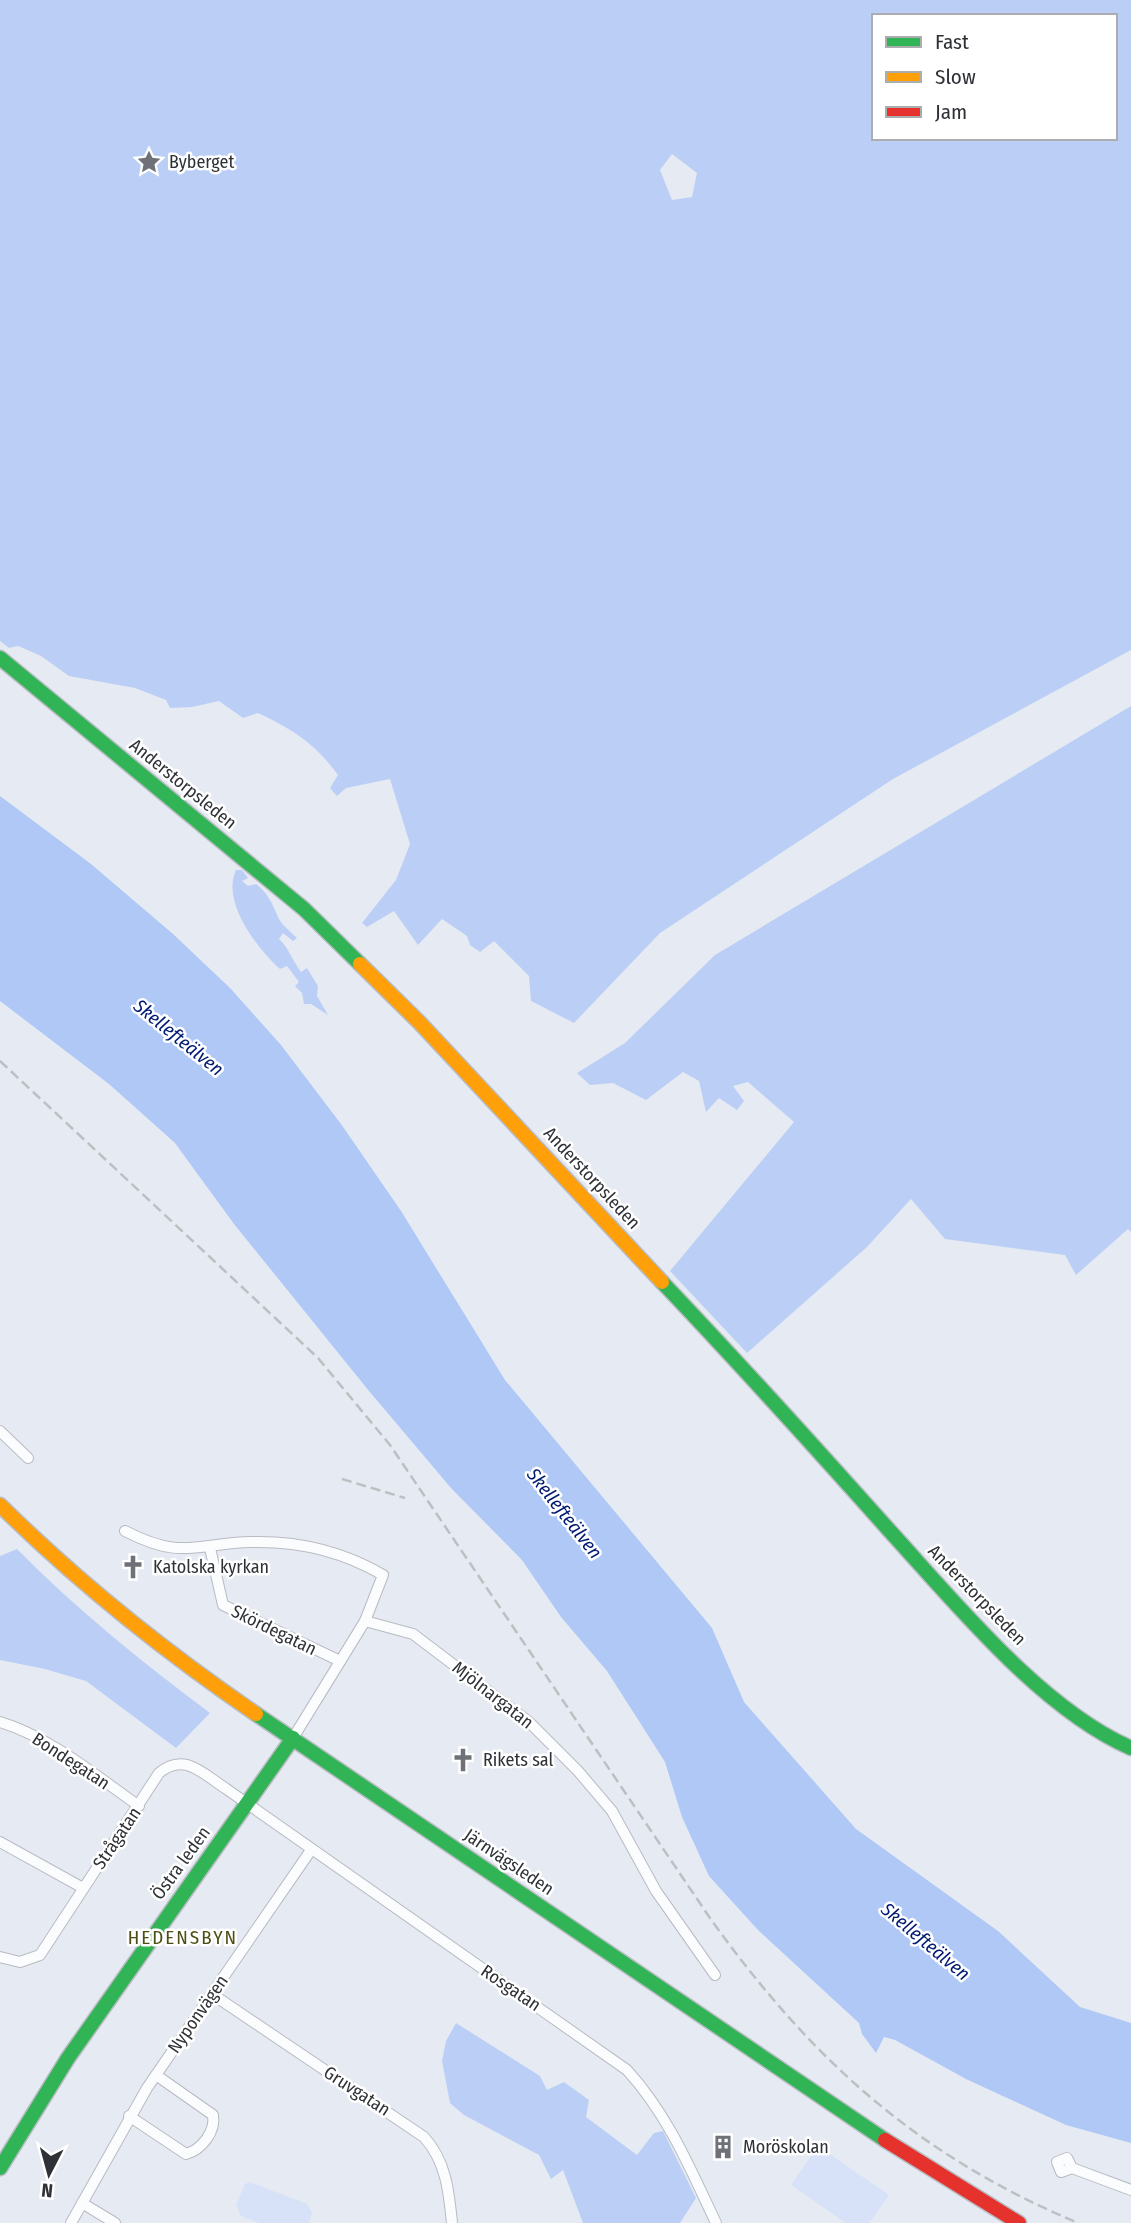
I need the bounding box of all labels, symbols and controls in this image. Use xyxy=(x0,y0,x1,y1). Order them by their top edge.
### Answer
legend xyxy=(872,14,1117,140)
text: Fast xyxy=(935,29,969,55)
text: Slow xyxy=(935,64,976,90)
text: Jam xyxy=(935,99,967,125)
place icon: Byberget xyxy=(135,148,163,176)
place label: Byberget xyxy=(169,151,234,173)
street label: Anderstorpsleden xyxy=(125,734,241,834)
water label: Skellefteälven xyxy=(128,994,228,1081)
street label: Anderstorpsleden xyxy=(539,1122,645,1234)
water label: Skellefteälven xyxy=(521,1463,607,1563)
street label: Anderstorpsleden xyxy=(923,1540,1031,1650)
church icon: Katolska kyrkan xyxy=(119,1553,147,1581)
place label: Katolska kyrkan xyxy=(153,1556,269,1578)
street label: Skördegatan xyxy=(228,1600,320,1660)
street label: Mjölnargatan xyxy=(448,1657,538,1733)
street label: Bondegatan xyxy=(28,1728,114,1794)
church icon: Rikets sal xyxy=(449,1746,477,1774)
place label: Rikets sal xyxy=(483,1749,553,1771)
street label: Strågatan xyxy=(88,1803,146,1873)
street label: Östra leden xyxy=(147,1822,215,1904)
street label: Järnvägsleden xyxy=(460,1824,558,1900)
water label: Skellefteälven xyxy=(876,1897,975,1985)
district label: HEDENSBYN xyxy=(128,1926,238,1949)
street label: Rosgatan xyxy=(477,1960,545,2016)
street label: Nyponvägen xyxy=(163,1971,233,2057)
street label: Gruvgatan xyxy=(320,2061,394,2121)
building icon: Moröskolan xyxy=(709,2133,737,2161)
place label: Moröskolan xyxy=(743,2136,829,2158)
north arrow xyxy=(14,2139,84,2209)
text: N xyxy=(40,2178,54,2202)

